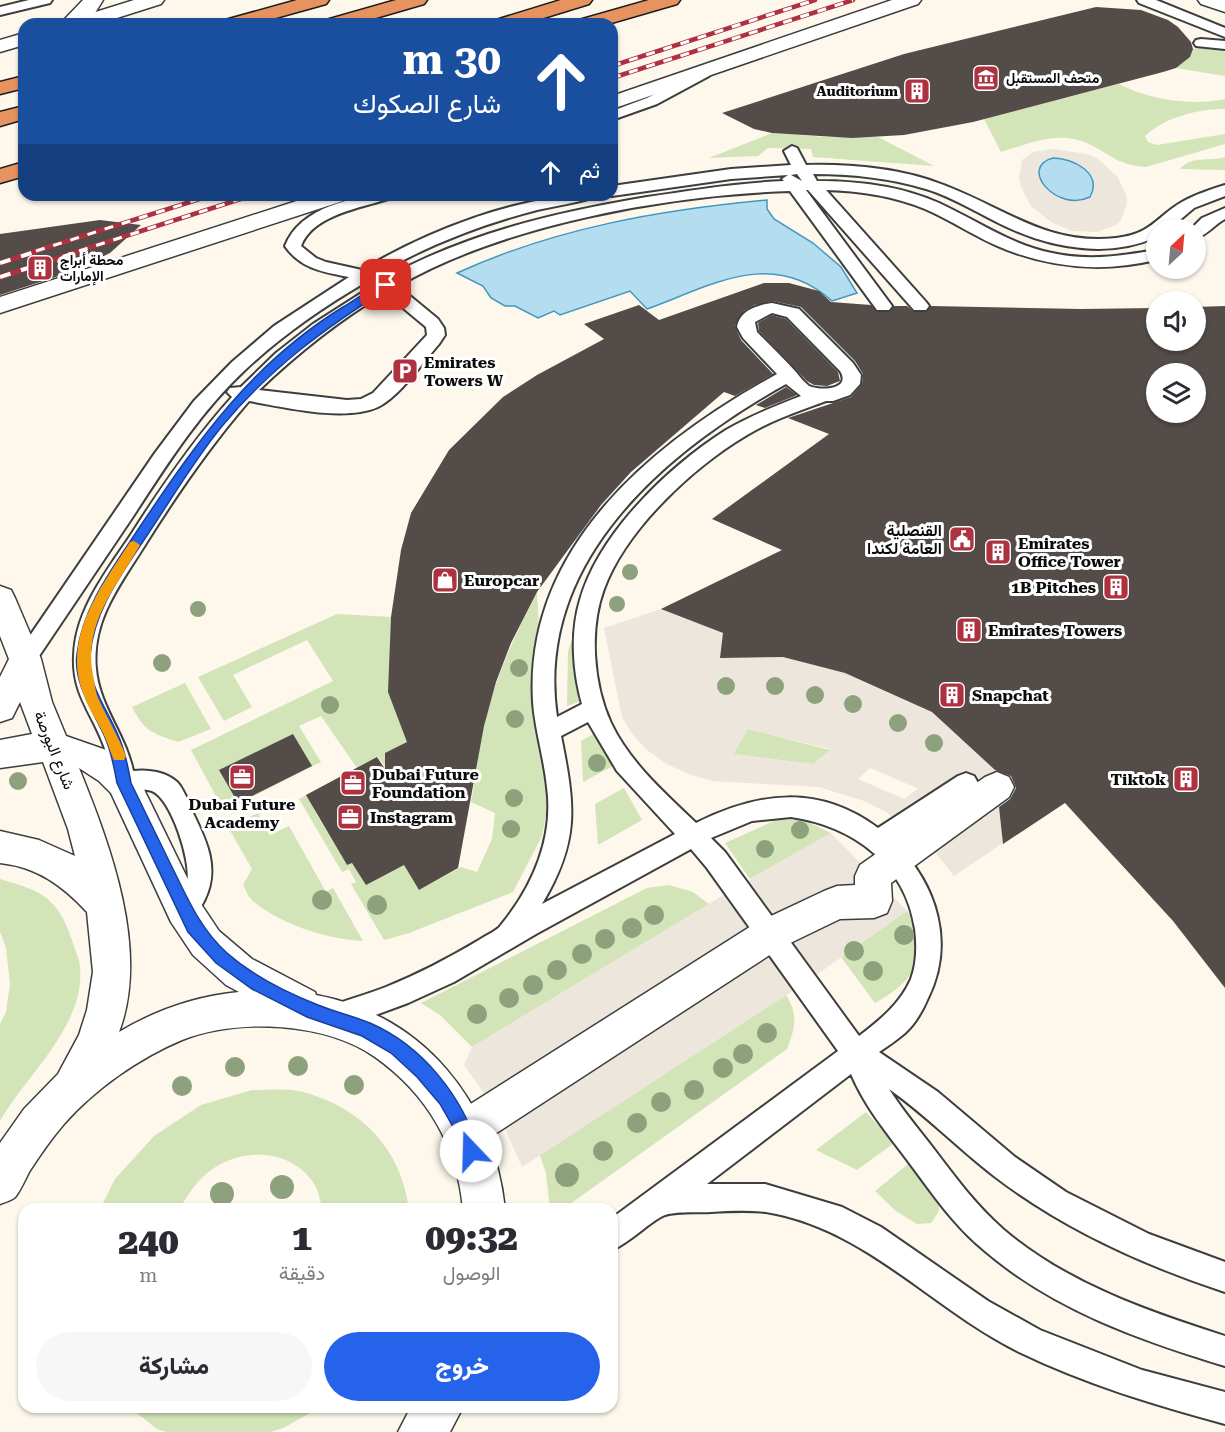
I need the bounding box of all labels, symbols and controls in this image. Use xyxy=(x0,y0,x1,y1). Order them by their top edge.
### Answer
text: 30 m xyxy=(403,35,501,84)
icon: ahead xyxy=(522,42,600,120)
museum icon: متحف المستقبل xyxy=(971,63,1001,93)
place label: متحف المستقبل xyxy=(1006,70,1100,87)
building icon: Auditorium xyxy=(902,76,932,106)
place label: Auditorium xyxy=(817,83,898,99)
text: شارع الصكوك xyxy=(353,88,501,120)
icon: ahead xyxy=(534,156,567,189)
text: ثم xyxy=(579,158,600,183)
north arrow xyxy=(1146,219,1206,279)
map controls xyxy=(1146,219,1206,423)
place label: محطة أبراج الإمارات xyxy=(60,252,124,286)
building icon: محطة أبراج الإمارات xyxy=(25,253,55,283)
pin xyxy=(360,259,411,310)
icon: arrive xyxy=(369,268,402,301)
button: sound xyxy=(1146,291,1206,351)
place label: Emirates Towers W xyxy=(424,353,504,390)
parking icon: Emirates Towers W xyxy=(390,356,420,386)
button: layers xyxy=(1146,363,1206,423)
place label: القنصلية العامة لكندا xyxy=(867,521,942,558)
public building icon: القنصلية العامة لكندا xyxy=(947,524,977,554)
place label: Emirates Office Tower xyxy=(1018,534,1121,571)
building icon: Emirates Office Tower xyxy=(983,537,1013,567)
shop icon: Europcar xyxy=(430,565,460,595)
place label: Europcar xyxy=(464,571,539,590)
building icon: 1B Pitches xyxy=(1101,572,1131,602)
place label: 1B Pitches xyxy=(1011,578,1096,597)
building icon: Emirates Towers xyxy=(954,615,984,645)
place label: Emirates Towers xyxy=(988,621,1122,640)
building icon: Snapchat xyxy=(937,680,967,710)
place label: Snapchat xyxy=(972,686,1049,705)
street label: شارع البورصة xyxy=(28,708,79,793)
office icon: Dubai Future Academy xyxy=(227,762,257,792)
building icon: Tiktok xyxy=(1171,764,1201,794)
place label: Dubai Future Foundation xyxy=(372,765,479,802)
office icon: Dubai Future Foundation xyxy=(338,768,368,798)
place label: Tiktok xyxy=(1111,770,1166,789)
place label: Dubai Future Academy xyxy=(189,795,295,832)
office icon: Instagram xyxy=(335,802,365,832)
place label: Instagram xyxy=(370,808,454,827)
position arrow xyxy=(439,1119,503,1183)
text: 1 xyxy=(292,1217,312,1259)
text: 09:32 xyxy=(425,1217,518,1259)
text: 240 xyxy=(118,1221,179,1263)
text: دقيقة xyxy=(279,1261,325,1285)
text: الوصول xyxy=(443,1261,500,1285)
text: m xyxy=(139,1263,158,1287)
button: مشاركة xyxy=(36,1332,312,1401)
button: خروج xyxy=(324,1332,600,1401)

